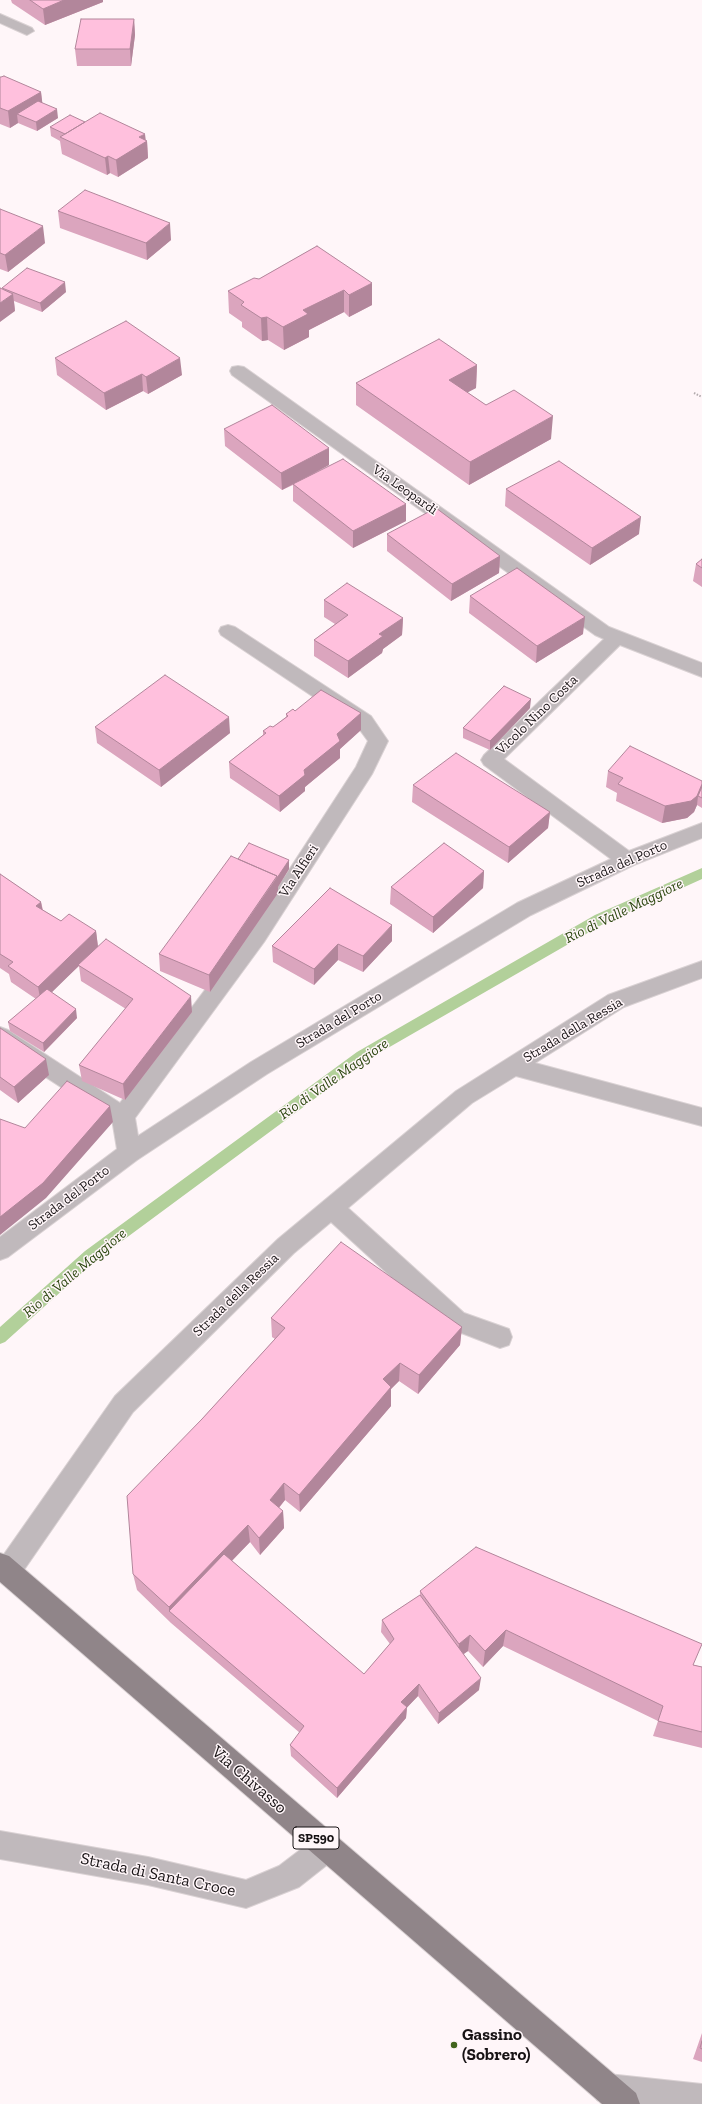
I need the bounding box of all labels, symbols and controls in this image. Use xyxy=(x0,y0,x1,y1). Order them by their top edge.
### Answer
street label: Via Leopardi xyxy=(369,461,441,519)
street label: Vicolo Nino Costa xyxy=(493,672,581,758)
street label: Strada del Porto xyxy=(574,837,670,891)
street label: Via Alfieri xyxy=(276,841,322,901)
water label: Rio di Valle Maggiore xyxy=(562,875,686,947)
street label: Strada del Porto xyxy=(293,988,385,1052)
street label: Strada della Ressia xyxy=(520,994,626,1066)
water label: Rio di Valle Maggiore xyxy=(276,1035,392,1123)
street label: Strada del Porto xyxy=(25,1162,113,1234)
water label: Rio di Valle Maggiore xyxy=(20,1225,130,1321)
street label: Strada della Ressia xyxy=(190,1250,282,1340)
street label: Via Chivasso xyxy=(207,1742,291,1818)
road number: SP590 xyxy=(293,1827,339,1849)
street label: Strada di Santa Croce xyxy=(79,1849,237,1901)
place label: Gassino (Sobrero) xyxy=(462,2025,530,2065)
marker: Gassino (Sobrero) xyxy=(449,2040,459,2050)

